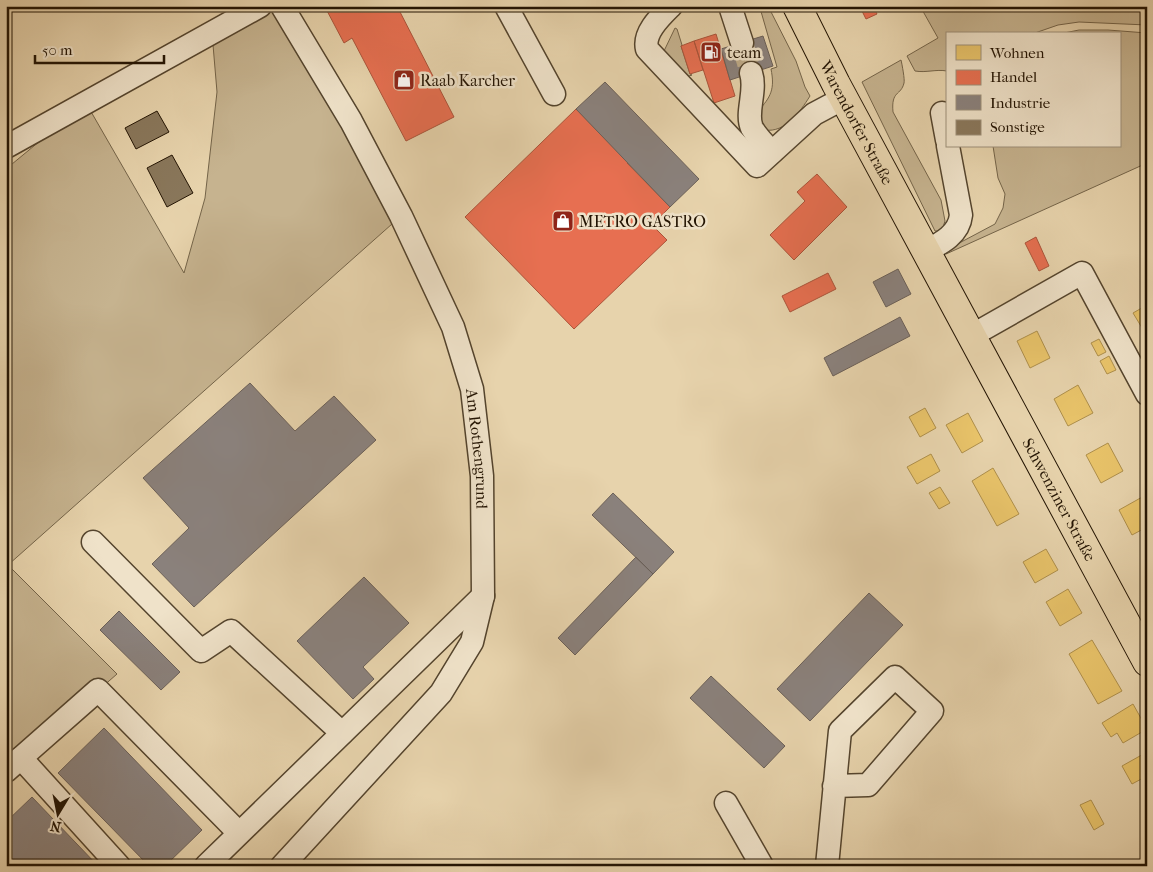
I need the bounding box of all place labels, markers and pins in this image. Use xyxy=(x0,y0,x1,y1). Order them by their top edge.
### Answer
fuel station icon: team xyxy=(699,40,723,64)
place label: team xyxy=(727,43,762,62)
shop icon: Raab Karcher xyxy=(392,68,416,92)
place label: Raab Karcher xyxy=(420,71,515,90)
shop icon: METRO GASTRO xyxy=(551,209,575,233)
place label: METRO GASTRO xyxy=(579,212,706,231)

